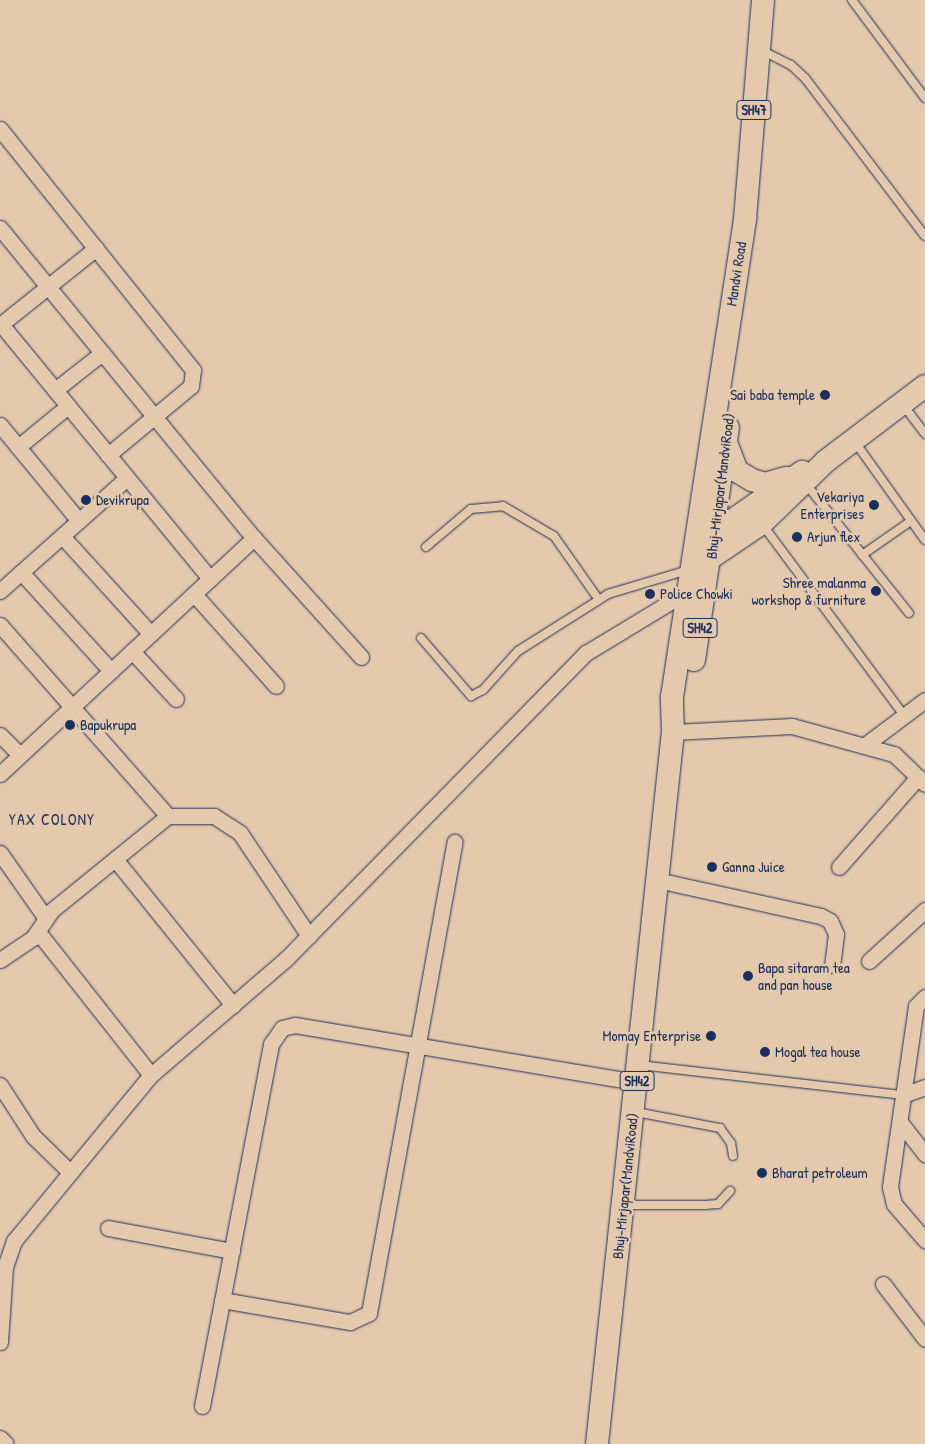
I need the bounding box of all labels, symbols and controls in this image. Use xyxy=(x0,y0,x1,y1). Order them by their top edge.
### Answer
road number: SH47 xyxy=(735,98,773,122)
street label: Mandvi Road xyxy=(722,241,750,307)
place label: Sai baba temple xyxy=(730,386,815,404)
marker: Sai baba temple xyxy=(819,389,831,401)
street label: Bhuj-Mirjapar(MandviRoad) xyxy=(702,412,738,560)
place label: Vekariya Enterprises xyxy=(801,487,864,522)
place label: Devikrupa xyxy=(96,491,149,509)
marker: Devikrupa xyxy=(80,494,92,506)
marker: Vekariya Enterprises xyxy=(868,499,880,511)
place label: Arjun flex xyxy=(807,528,860,546)
marker: Arjun flex xyxy=(791,531,803,543)
place label: Shree malanma workshop & furniture xyxy=(751,573,866,608)
place label: Police Chowki xyxy=(660,585,733,603)
marker: Shree malanma workshop & furniture xyxy=(870,585,882,597)
marker: Police Chowki xyxy=(644,588,656,600)
road number: SH42 xyxy=(682,616,718,640)
place label: Bapukrupa xyxy=(80,716,136,734)
marker: Bapukrupa xyxy=(64,719,76,731)
district label: YAX COLONY xyxy=(8,809,96,829)
place label: Ganna Juice xyxy=(722,858,785,876)
marker: Ganna Juice xyxy=(706,861,718,873)
place label: Bapa sitaram tea and pan house xyxy=(758,958,850,993)
marker: Bapa sitaram tea and pan house xyxy=(742,970,754,982)
place label: Momay Enterprise xyxy=(603,1027,701,1045)
marker: Momay Enterprise xyxy=(705,1030,717,1042)
place label: Mogal tea house xyxy=(775,1043,861,1061)
marker: Mogal tea house xyxy=(759,1046,771,1058)
road number: SH42 xyxy=(620,1070,654,1092)
street label: Bhuj-Mirjapar(MandviRoad) xyxy=(608,1112,642,1260)
place label: Bharat petroleum xyxy=(772,1164,868,1182)
marker: Bharat petroleum xyxy=(756,1167,768,1179)

